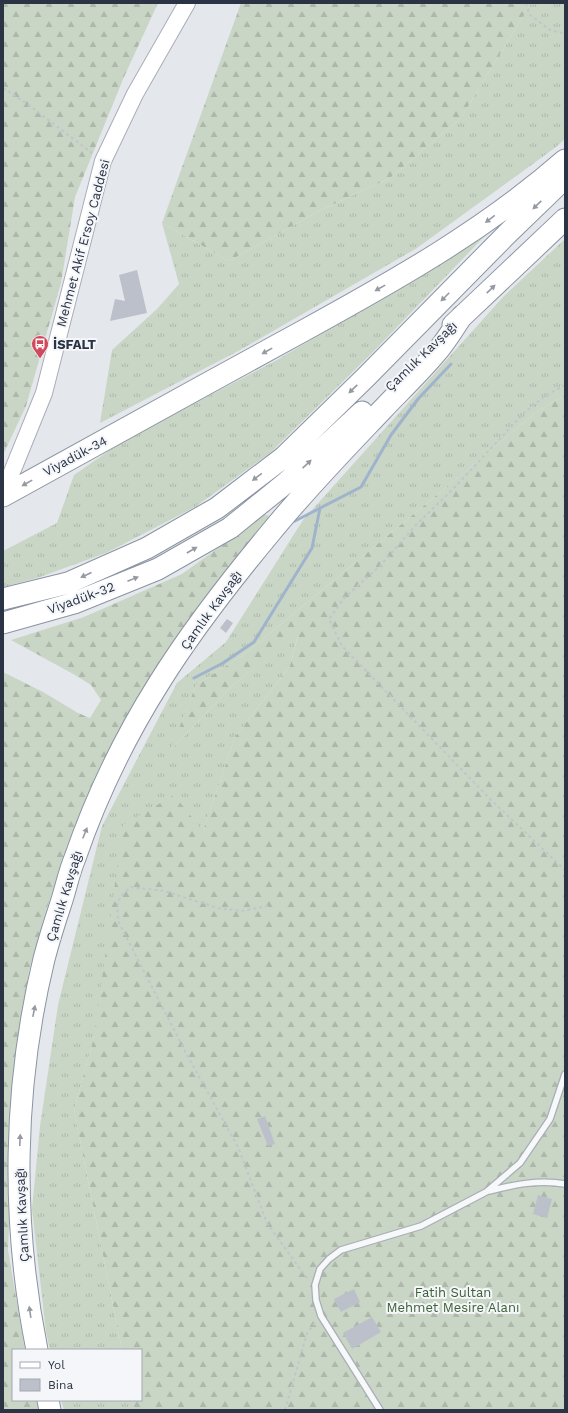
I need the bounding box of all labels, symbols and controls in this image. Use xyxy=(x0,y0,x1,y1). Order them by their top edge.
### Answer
street label: Mehmet Akif Ersoy Caddesi xyxy=(53,157,113,329)
one-way arrow xyxy=(532,200,542,210)
one-way arrow xyxy=(485,215,496,223)
one-way arrow xyxy=(374,284,386,291)
one-way arrow xyxy=(485,285,496,294)
one-way arrow xyxy=(440,292,450,302)
street label: Çamlık Kavşağı xyxy=(382,318,460,394)
bus stop icon: İSFALT xyxy=(30,334,50,359)
place label: İSFALT xyxy=(53,336,96,352)
one-way arrow xyxy=(261,348,273,355)
one-way arrow xyxy=(348,384,358,394)
street label: Viyadük-34 xyxy=(40,433,110,479)
one-way arrow xyxy=(302,459,312,468)
one-way arrow xyxy=(252,473,263,481)
one-way arrow xyxy=(21,479,33,486)
one-way arrow xyxy=(186,546,198,553)
street label: Çamlık Kavşağı xyxy=(177,567,245,653)
one-way arrow xyxy=(80,572,92,578)
one-way arrow xyxy=(127,576,139,582)
street label: Viyadük-32 xyxy=(45,579,117,617)
one-way arrow xyxy=(82,826,88,838)
street label: Çamlık Kavşağı xyxy=(43,849,85,943)
one-way arrow xyxy=(31,1005,37,1017)
one-way arrow xyxy=(17,1133,23,1146)
street label: Çamlık Kavşağı xyxy=(12,1168,32,1262)
park label: Fatih Sultan Mehmet Mesire Alanı xyxy=(387,1285,519,1315)
one-way arrow xyxy=(27,1306,33,1318)
legend xyxy=(12,1349,142,1401)
text: Yol xyxy=(48,1358,65,1372)
text: Bina xyxy=(48,1378,73,1392)

